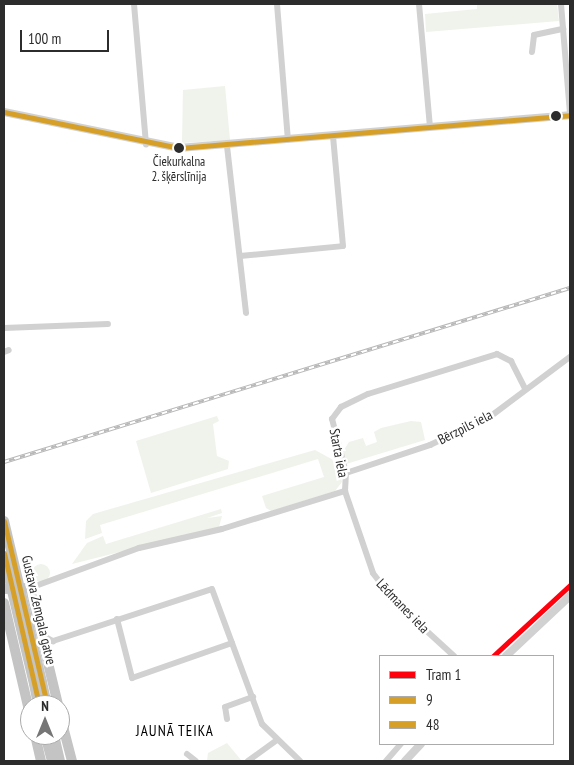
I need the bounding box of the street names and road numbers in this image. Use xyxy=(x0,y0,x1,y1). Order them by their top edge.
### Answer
street label: Bērzpils iela xyxy=(435,406,495,448)
street label: Starta iela xyxy=(326,427,352,479)
street label: Gustava Zemgala gatve xyxy=(18,554,60,666)
street label: Lēdmanes iela xyxy=(373,575,433,637)

